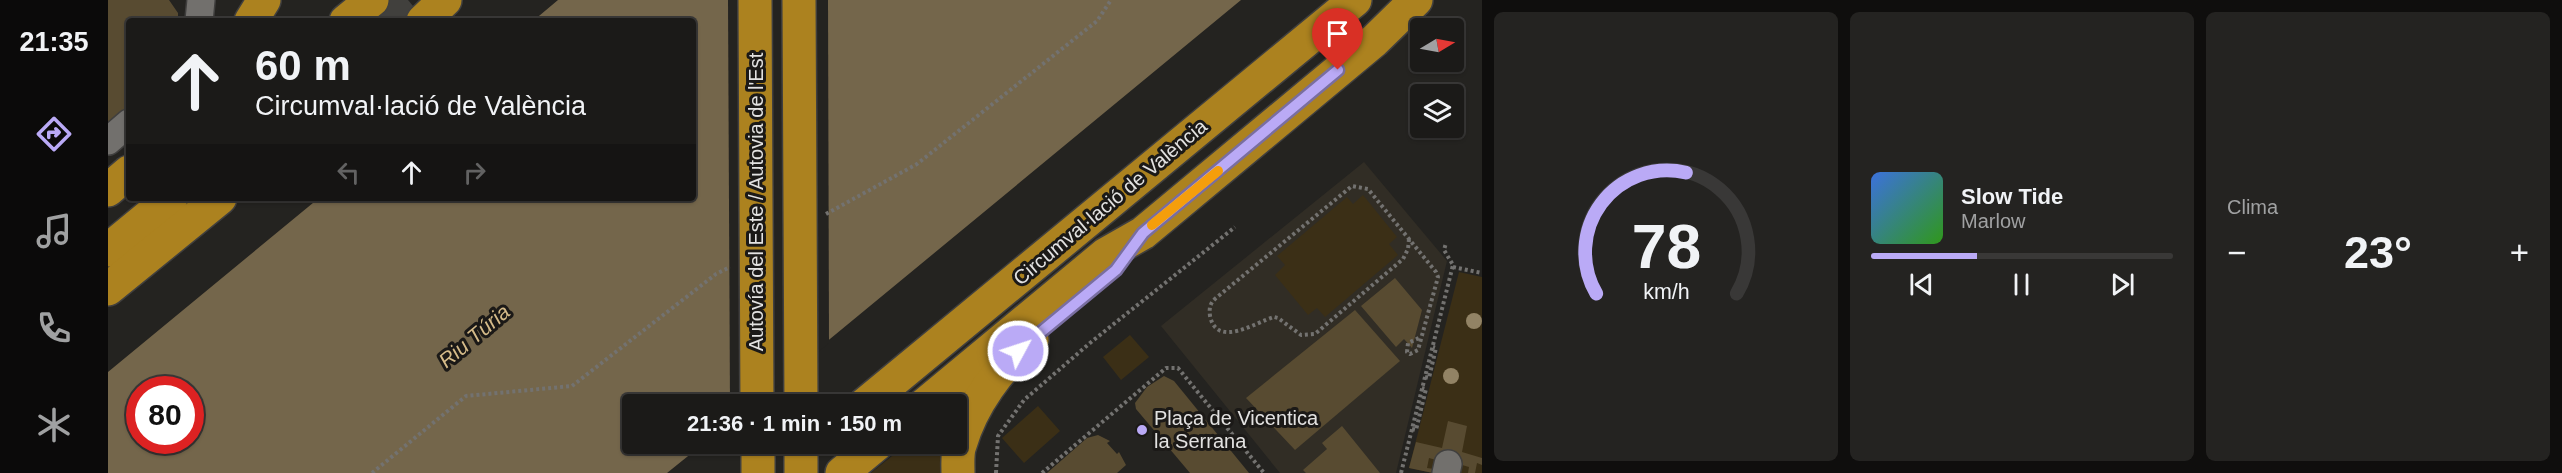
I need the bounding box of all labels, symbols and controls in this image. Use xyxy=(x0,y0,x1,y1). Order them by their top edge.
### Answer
pin xyxy=(1312,8,1363,70)
icon: arrive xyxy=(1321,17,1354,50)
north arrow xyxy=(1410,18,1464,72)
map controls xyxy=(1410,18,1464,138)
text: 21:35 xyxy=(19,27,89,57)
icon: ahead xyxy=(156,42,234,120)
text: 60 m xyxy=(255,42,351,89)
street label: Autovía del Este / Autovia de l'Est xyxy=(745,52,767,351)
button: layers xyxy=(1410,84,1464,138)
text: Circumval·lació de València xyxy=(255,91,586,121)
icon: directions xyxy=(33,113,75,155)
street label: Circumval·lació de València xyxy=(1009,114,1212,289)
icon: left xyxy=(332,156,365,189)
icon: ahead xyxy=(395,156,428,189)
icon: right xyxy=(458,156,491,189)
text: Slow Tide xyxy=(1961,184,2063,209)
text: Clima xyxy=(2227,196,2278,218)
icon: music xyxy=(33,210,75,252)
text: Marlow xyxy=(1961,210,2025,232)
text: 78 xyxy=(1631,212,1701,281)
text: 23° xyxy=(2344,227,2412,278)
text: − xyxy=(2227,234,2246,271)
text: + xyxy=(2510,234,2529,271)
icon: previous xyxy=(1905,268,1938,301)
icon: pause xyxy=(2005,268,2038,301)
icon: next xyxy=(2106,268,2139,301)
text: km/h xyxy=(1643,280,1689,304)
water label: Riu Túria xyxy=(434,300,514,372)
icon: phone xyxy=(33,307,75,349)
position arrow xyxy=(986,319,1050,383)
speed limit sign: 80 xyxy=(126,376,204,454)
icon: climate xyxy=(33,404,75,446)
place label: Plaça de Vicentica la Serrana xyxy=(1154,407,1319,452)
text: 21:36 · 1 min · 150 m xyxy=(687,411,902,436)
marker: Plaça de Vicentica la Serrana xyxy=(1135,423,1149,437)

